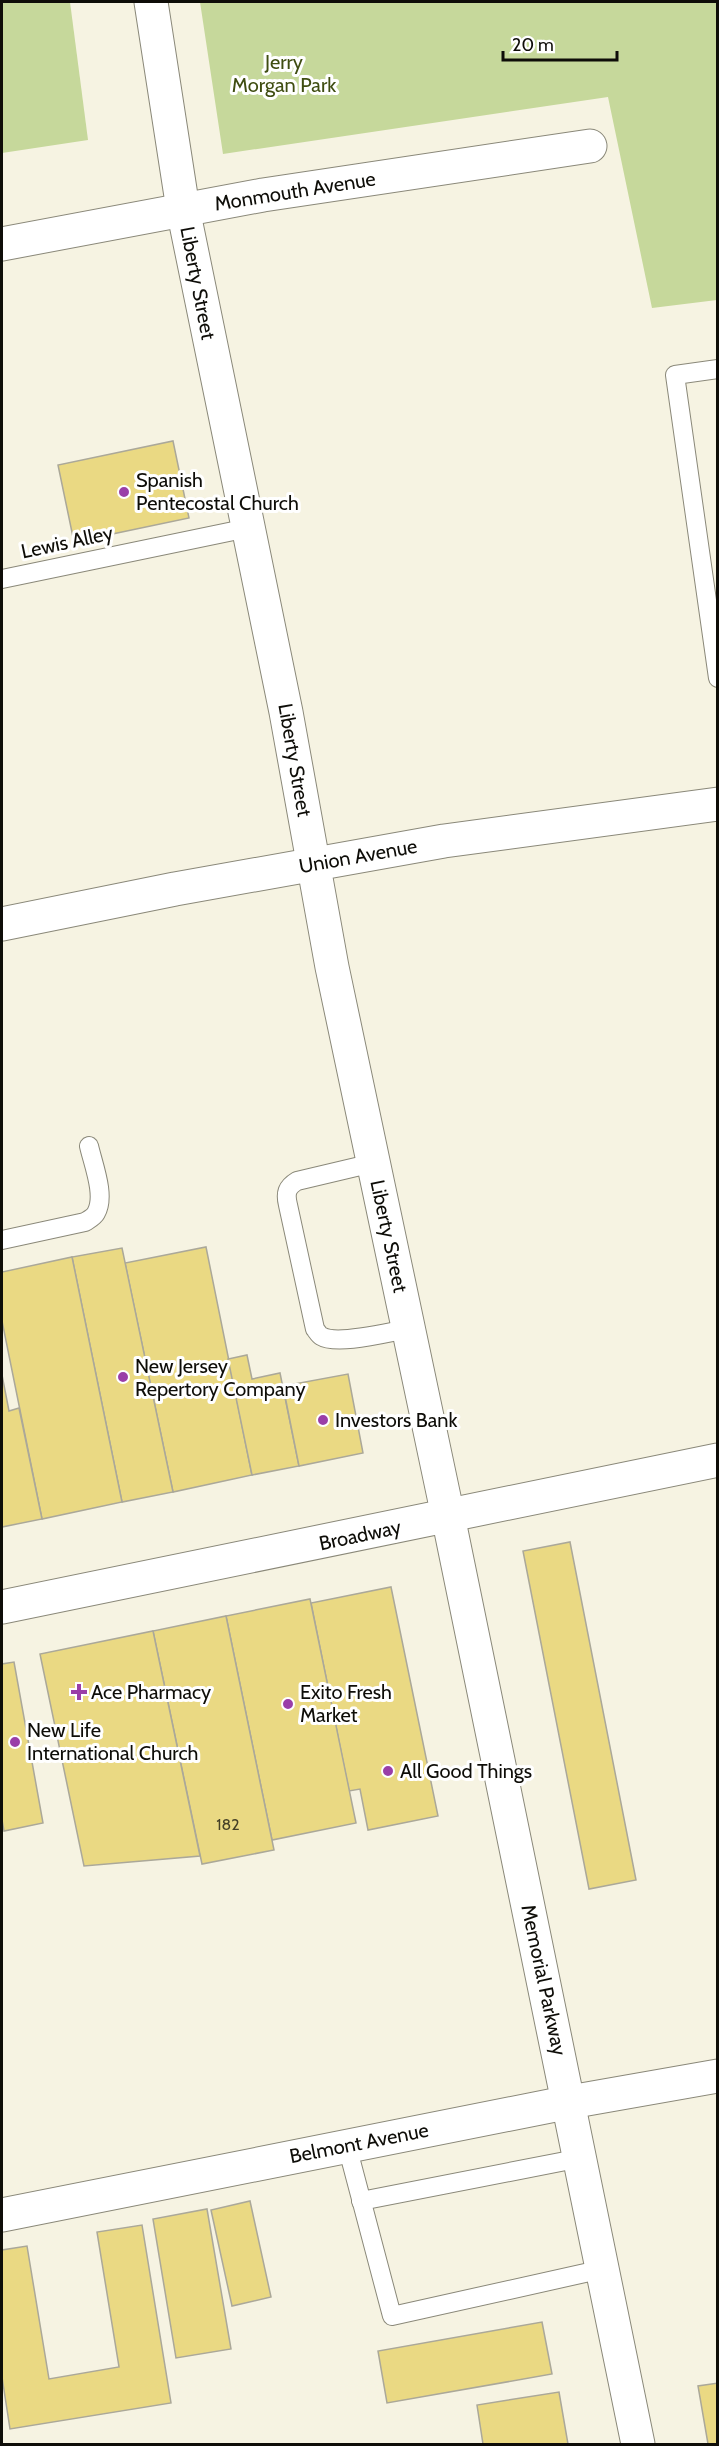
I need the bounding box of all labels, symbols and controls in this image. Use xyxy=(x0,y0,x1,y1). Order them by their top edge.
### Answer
scale bar xyxy=(503,24,617,62)
text: 20 m xyxy=(512,34,554,56)
park label: Jerry Morgan Park xyxy=(232,50,336,97)
street label: Monmouth Avenue xyxy=(213,166,377,216)
street label: Liberty Street xyxy=(175,224,221,342)
place label: Spanish Pentecostal Church xyxy=(136,468,299,515)
marker: Spanish Pentecostal Church xyxy=(117,485,131,499)
street label: Lewis Alley xyxy=(19,521,115,563)
street label: Liberty Street xyxy=(273,701,317,819)
street label: Union Avenue xyxy=(297,834,419,878)
street label: Liberty Street xyxy=(365,1177,413,1295)
place label: New Jersey Repertory Company xyxy=(135,1354,306,1401)
marker: New Jersey Repertory Company xyxy=(116,1370,130,1384)
place label: Investors Bank xyxy=(335,1408,457,1432)
marker: Investors Bank xyxy=(316,1413,330,1427)
street label: Broadway xyxy=(317,1515,403,1555)
place label: Ace Pharmacy xyxy=(91,1680,211,1704)
place label: Exito Fresh Market xyxy=(300,1680,392,1727)
marker: Ace Pharmacy xyxy=(72,1685,86,1699)
marker: Exito Fresh Market xyxy=(281,1697,295,1711)
place label: New Life International Church xyxy=(27,1718,198,1765)
marker: New Life International Church xyxy=(8,1735,22,1749)
place label: All Good Things xyxy=(400,1759,532,1783)
marker: All Good Things xyxy=(381,1764,395,1778)
house number: 182 xyxy=(216,1815,240,1834)
street label: Memorial Parkway xyxy=(516,1902,572,2058)
street label: Belmont Avenue xyxy=(287,2118,431,2168)

